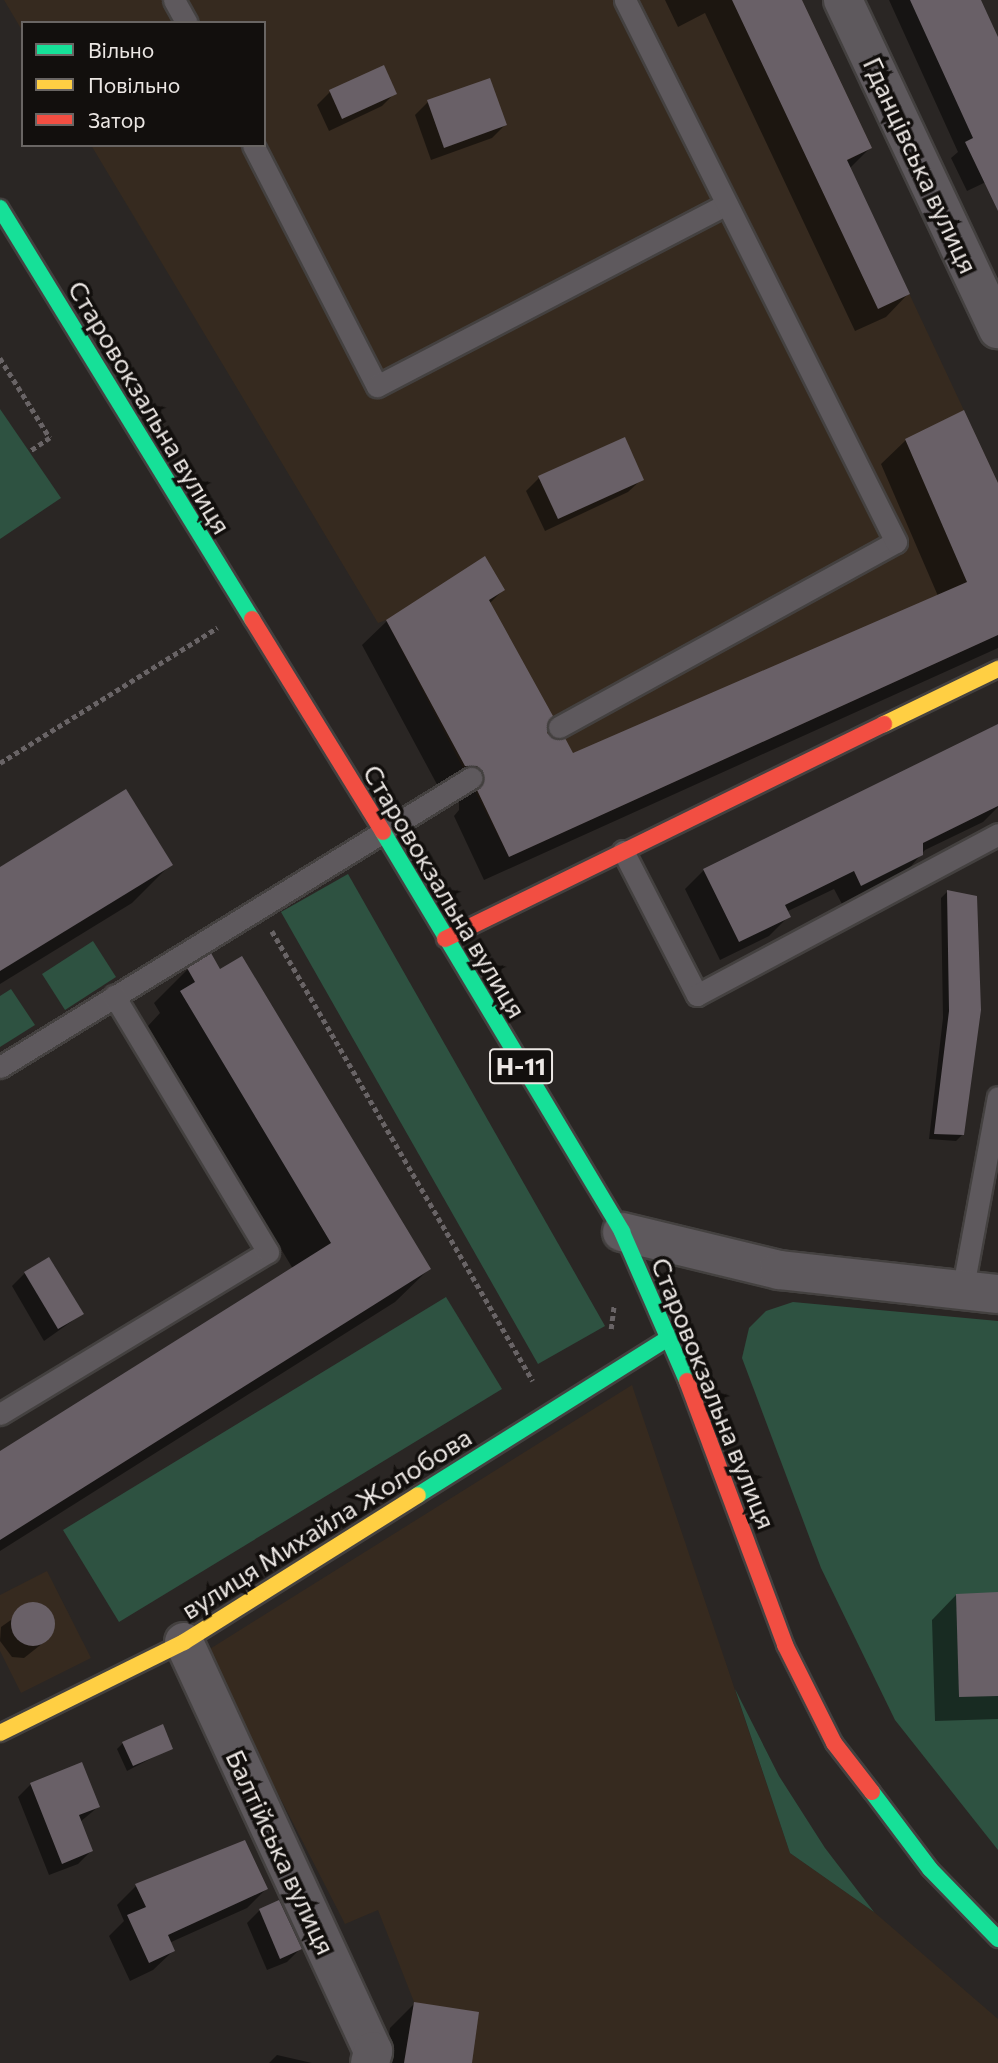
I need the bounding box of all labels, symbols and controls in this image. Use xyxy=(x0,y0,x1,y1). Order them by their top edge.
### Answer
legend xyxy=(21,21,266,147)
text: Вільно xyxy=(88,37,154,62)
street label: Гданцівська вулиця xyxy=(857,52,985,278)
text: Повільно xyxy=(88,72,180,97)
text: Затор xyxy=(88,107,145,132)
street label: Старовокзальна вулиця xyxy=(62,275,238,539)
street label: Старовокзальна вулиця xyxy=(357,759,533,1023)
road number: Н-11 xyxy=(488,1046,554,1086)
street label: Старовокзальна вулиця xyxy=(645,1253,783,1533)
street label: вулиця Михайла Жолобова xyxy=(175,1421,477,1625)
street label: Балтійська вулиця xyxy=(220,1745,342,1959)

